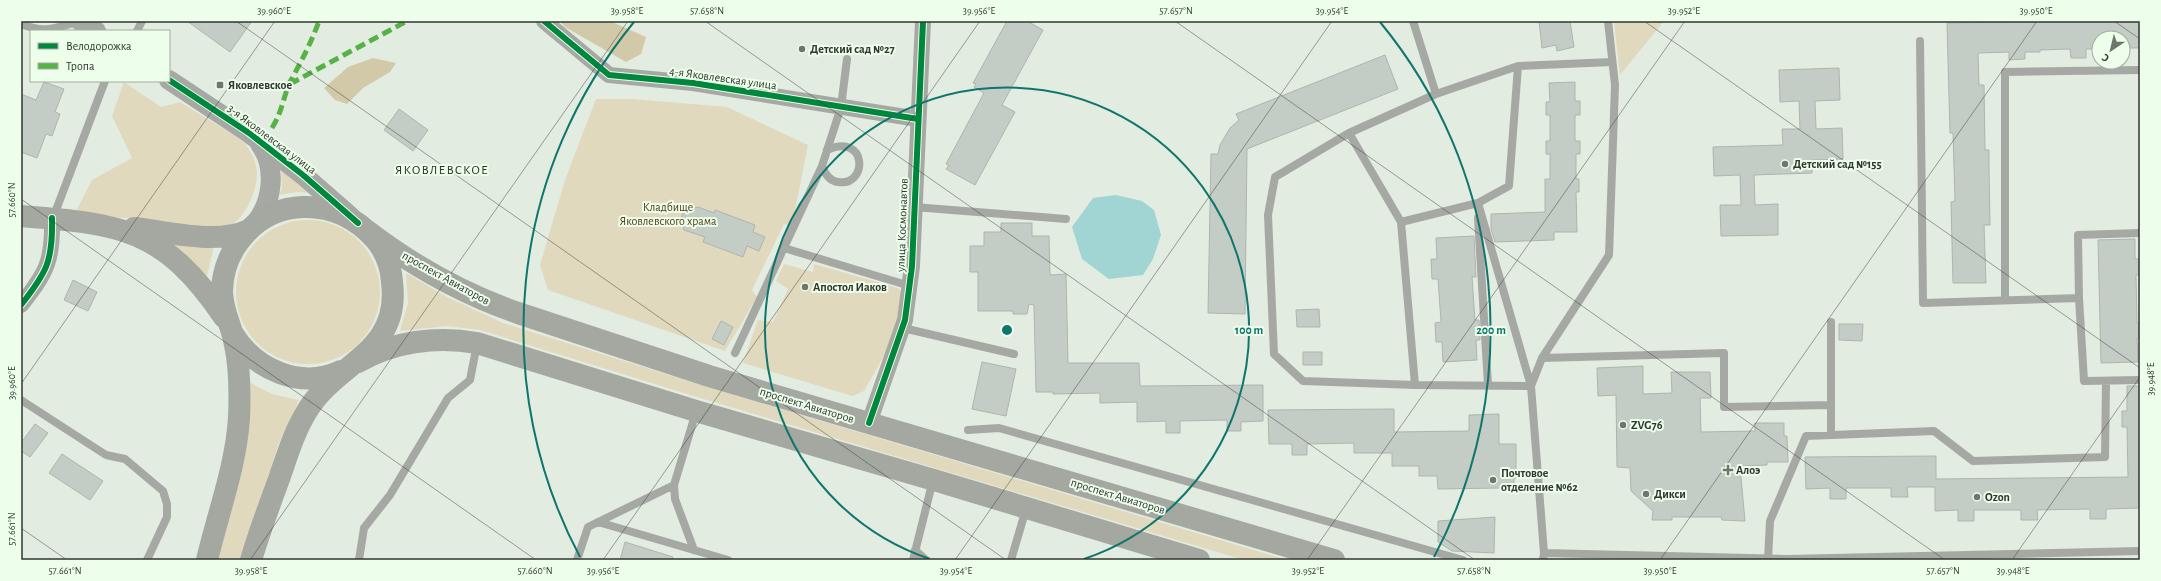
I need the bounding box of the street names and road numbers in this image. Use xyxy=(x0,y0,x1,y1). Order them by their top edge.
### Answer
street label: 4-я Яковлевская улица xyxy=(668,65,778,93)
street label: 3-я Яковлевская улица xyxy=(225,102,319,177)
street label: улица Космонавтов xyxy=(894,178,911,273)
street label: проспект Авиаторов xyxy=(400,249,492,307)
street label: проспект Авиаторов xyxy=(758,385,856,425)
street label: проспект Авиаторов xyxy=(1069,476,1167,516)

